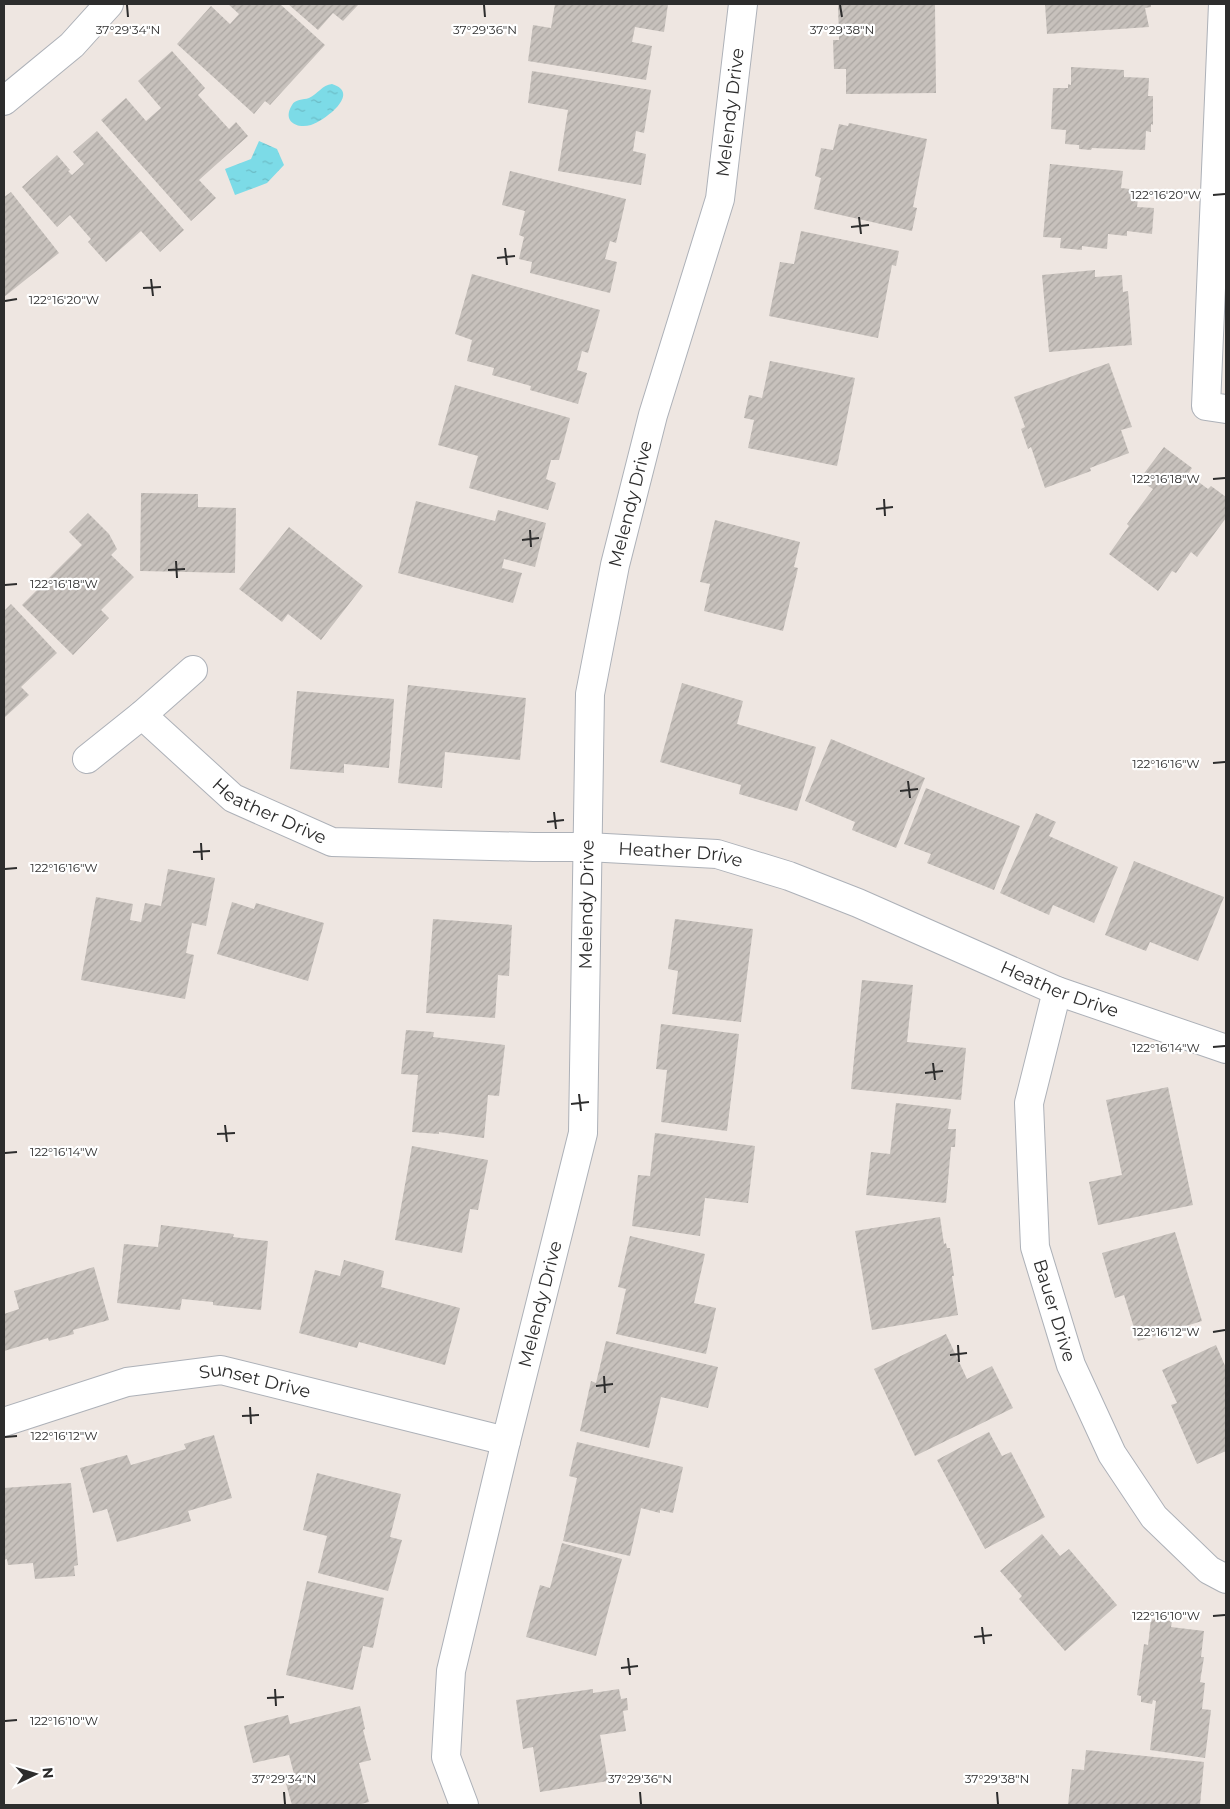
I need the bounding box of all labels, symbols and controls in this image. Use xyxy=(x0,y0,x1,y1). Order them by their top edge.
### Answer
text: 37°29'34"N xyxy=(96,22,160,37)
text: 37°29'36"N xyxy=(453,22,517,37)
text: 37°29'38"N xyxy=(810,22,874,37)
street label: Melendy Drive xyxy=(712,46,749,178)
text: 122°16'20"W xyxy=(1131,187,1201,202)
text: 122°16'20"W xyxy=(29,292,99,307)
street label: Melendy Drive xyxy=(604,438,657,569)
text: 122°16'18"W xyxy=(1132,471,1200,486)
text: 122°16'18"W xyxy=(30,576,98,591)
text: 122°16'16"W xyxy=(1132,756,1200,771)
street label: Heather Drive xyxy=(208,774,330,849)
street label: Heather Drive xyxy=(618,838,746,872)
street label: Melendy Drive xyxy=(575,839,599,969)
text: 122°16'16"W xyxy=(30,860,98,875)
street label: Heather Drive xyxy=(997,956,1122,1022)
text: 122°16'14"W xyxy=(1132,1040,1200,1055)
text: 122°16'14"W xyxy=(30,1144,98,1159)
street label: Melendy Drive xyxy=(514,1238,567,1370)
street label: Bauer Drive xyxy=(1028,1256,1080,1365)
text: 122°16'12"W xyxy=(1133,1324,1200,1339)
street label: Sunset Drive xyxy=(198,1359,313,1403)
text: 122°16'12"W xyxy=(31,1428,98,1443)
text: 122°16'10"W xyxy=(1132,1608,1200,1623)
text: 122°16'10"W xyxy=(30,1713,98,1728)
north arrow xyxy=(10,1749,60,1799)
text: N xyxy=(38,1766,57,1779)
text: 37°29'34"N xyxy=(252,1771,316,1786)
text: 37°29'36"N xyxy=(608,1771,672,1786)
text: 37°29'38"N xyxy=(965,1771,1029,1786)

